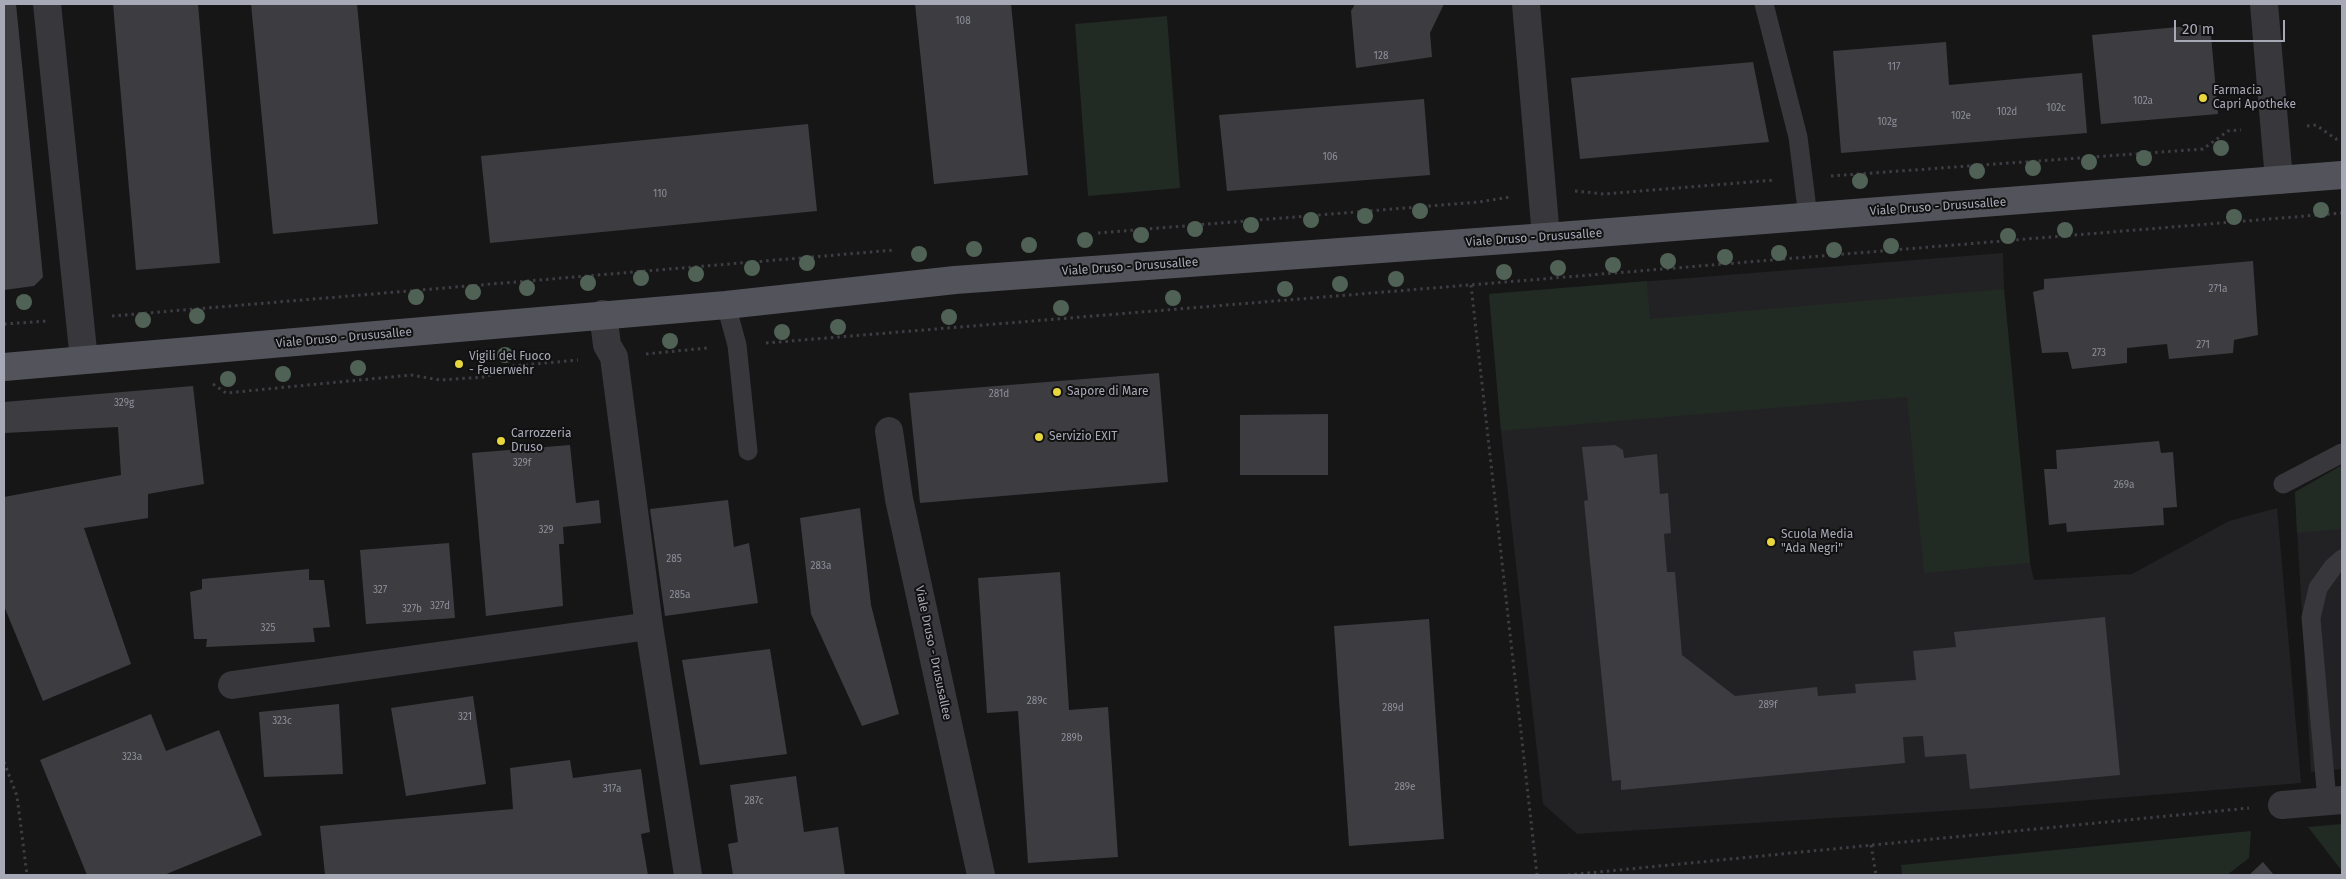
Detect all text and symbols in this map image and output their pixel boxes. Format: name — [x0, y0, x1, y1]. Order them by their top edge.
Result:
scale bar — [2176, 10, 2287, 42]
house number: 108 — [955, 15, 971, 27]
text: 20 m — [2182, 20, 2215, 38]
house number: 128 — [1374, 50, 1388, 62]
house number: 117 — [1888, 61, 1900, 73]
place label: Farmacia Capri Apotheke — [2213, 84, 2296, 112]
marker: Farmacia Capri Apotheke — [2197, 92, 2209, 104]
house number: 102a — [2133, 95, 2153, 107]
house number: 102c — [2046, 102, 2066, 114]
house number: 102d — [1997, 106, 2017, 118]
house number: 102e — [1951, 110, 1971, 122]
house number: 102g — [1877, 116, 1897, 128]
house number: 106 — [1322, 151, 1338, 163]
house number: 110 — [653, 188, 667, 200]
street label: Viale Druso - Drususallee — [1869, 195, 2007, 219]
street label: Viale Druso - Drususallee — [1465, 226, 1603, 250]
street label: Viale Druso - Drususallee — [1061, 255, 1199, 279]
house number: 271a — [2209, 283, 2227, 295]
street label: Viale Druso - Drususallee — [275, 325, 413, 351]
house number: 271 — [2196, 339, 2210, 351]
house number: 273 — [2092, 347, 2106, 359]
place label: Vigili del Fuoco - Feuerwehr — [469, 350, 551, 378]
marker: Vigili del Fuoco - Feuerwehr — [453, 358, 465, 370]
place label: Sapore di Mare — [1067, 385, 1149, 399]
marker: Sapore di Mare — [1051, 386, 1063, 398]
house number: 281d — [989, 388, 1009, 400]
house number: 329g — [114, 397, 134, 409]
place label: Carrozzeria Druso — [511, 427, 571, 455]
place label: Servizio EXIT — [1049, 430, 1117, 444]
marker: Servizio EXIT — [1033, 431, 1045, 443]
marker: Carrozzeria Druso — [495, 435, 507, 447]
house number: 329f — [513, 457, 531, 469]
house number: 269a — [2114, 479, 2134, 491]
house number: 329 — [539, 524, 553, 536]
place label: Scuola Media "Ada Negri" — [1781, 528, 1853, 556]
marker: Scuola Media "Ada Negri" — [1765, 536, 1777, 548]
house number: 285 — [666, 553, 682, 565]
house number: 283a — [811, 560, 831, 572]
house number: 327 — [373, 584, 387, 596]
street label: Viale Druso - Drususallee — [912, 585, 954, 721]
house number: 285a — [670, 589, 690, 601]
house number: 327d — [430, 600, 450, 612]
house number: 327b — [402, 603, 422, 615]
house number: 325 — [261, 622, 275, 634]
house number: 289c — [1027, 695, 1047, 707]
house number: 289f — [1759, 699, 1777, 711]
house number: 289d — [1382, 702, 1404, 714]
house number: 321 — [458, 711, 472, 723]
house number: 323c — [272, 715, 292, 727]
house number: 289b — [1061, 732, 1083, 744]
house number: 323a — [122, 751, 142, 763]
house number: 289e — [1395, 781, 1415, 793]
house number: 317a — [603, 783, 621, 795]
house number: 287c — [744, 795, 764, 807]

